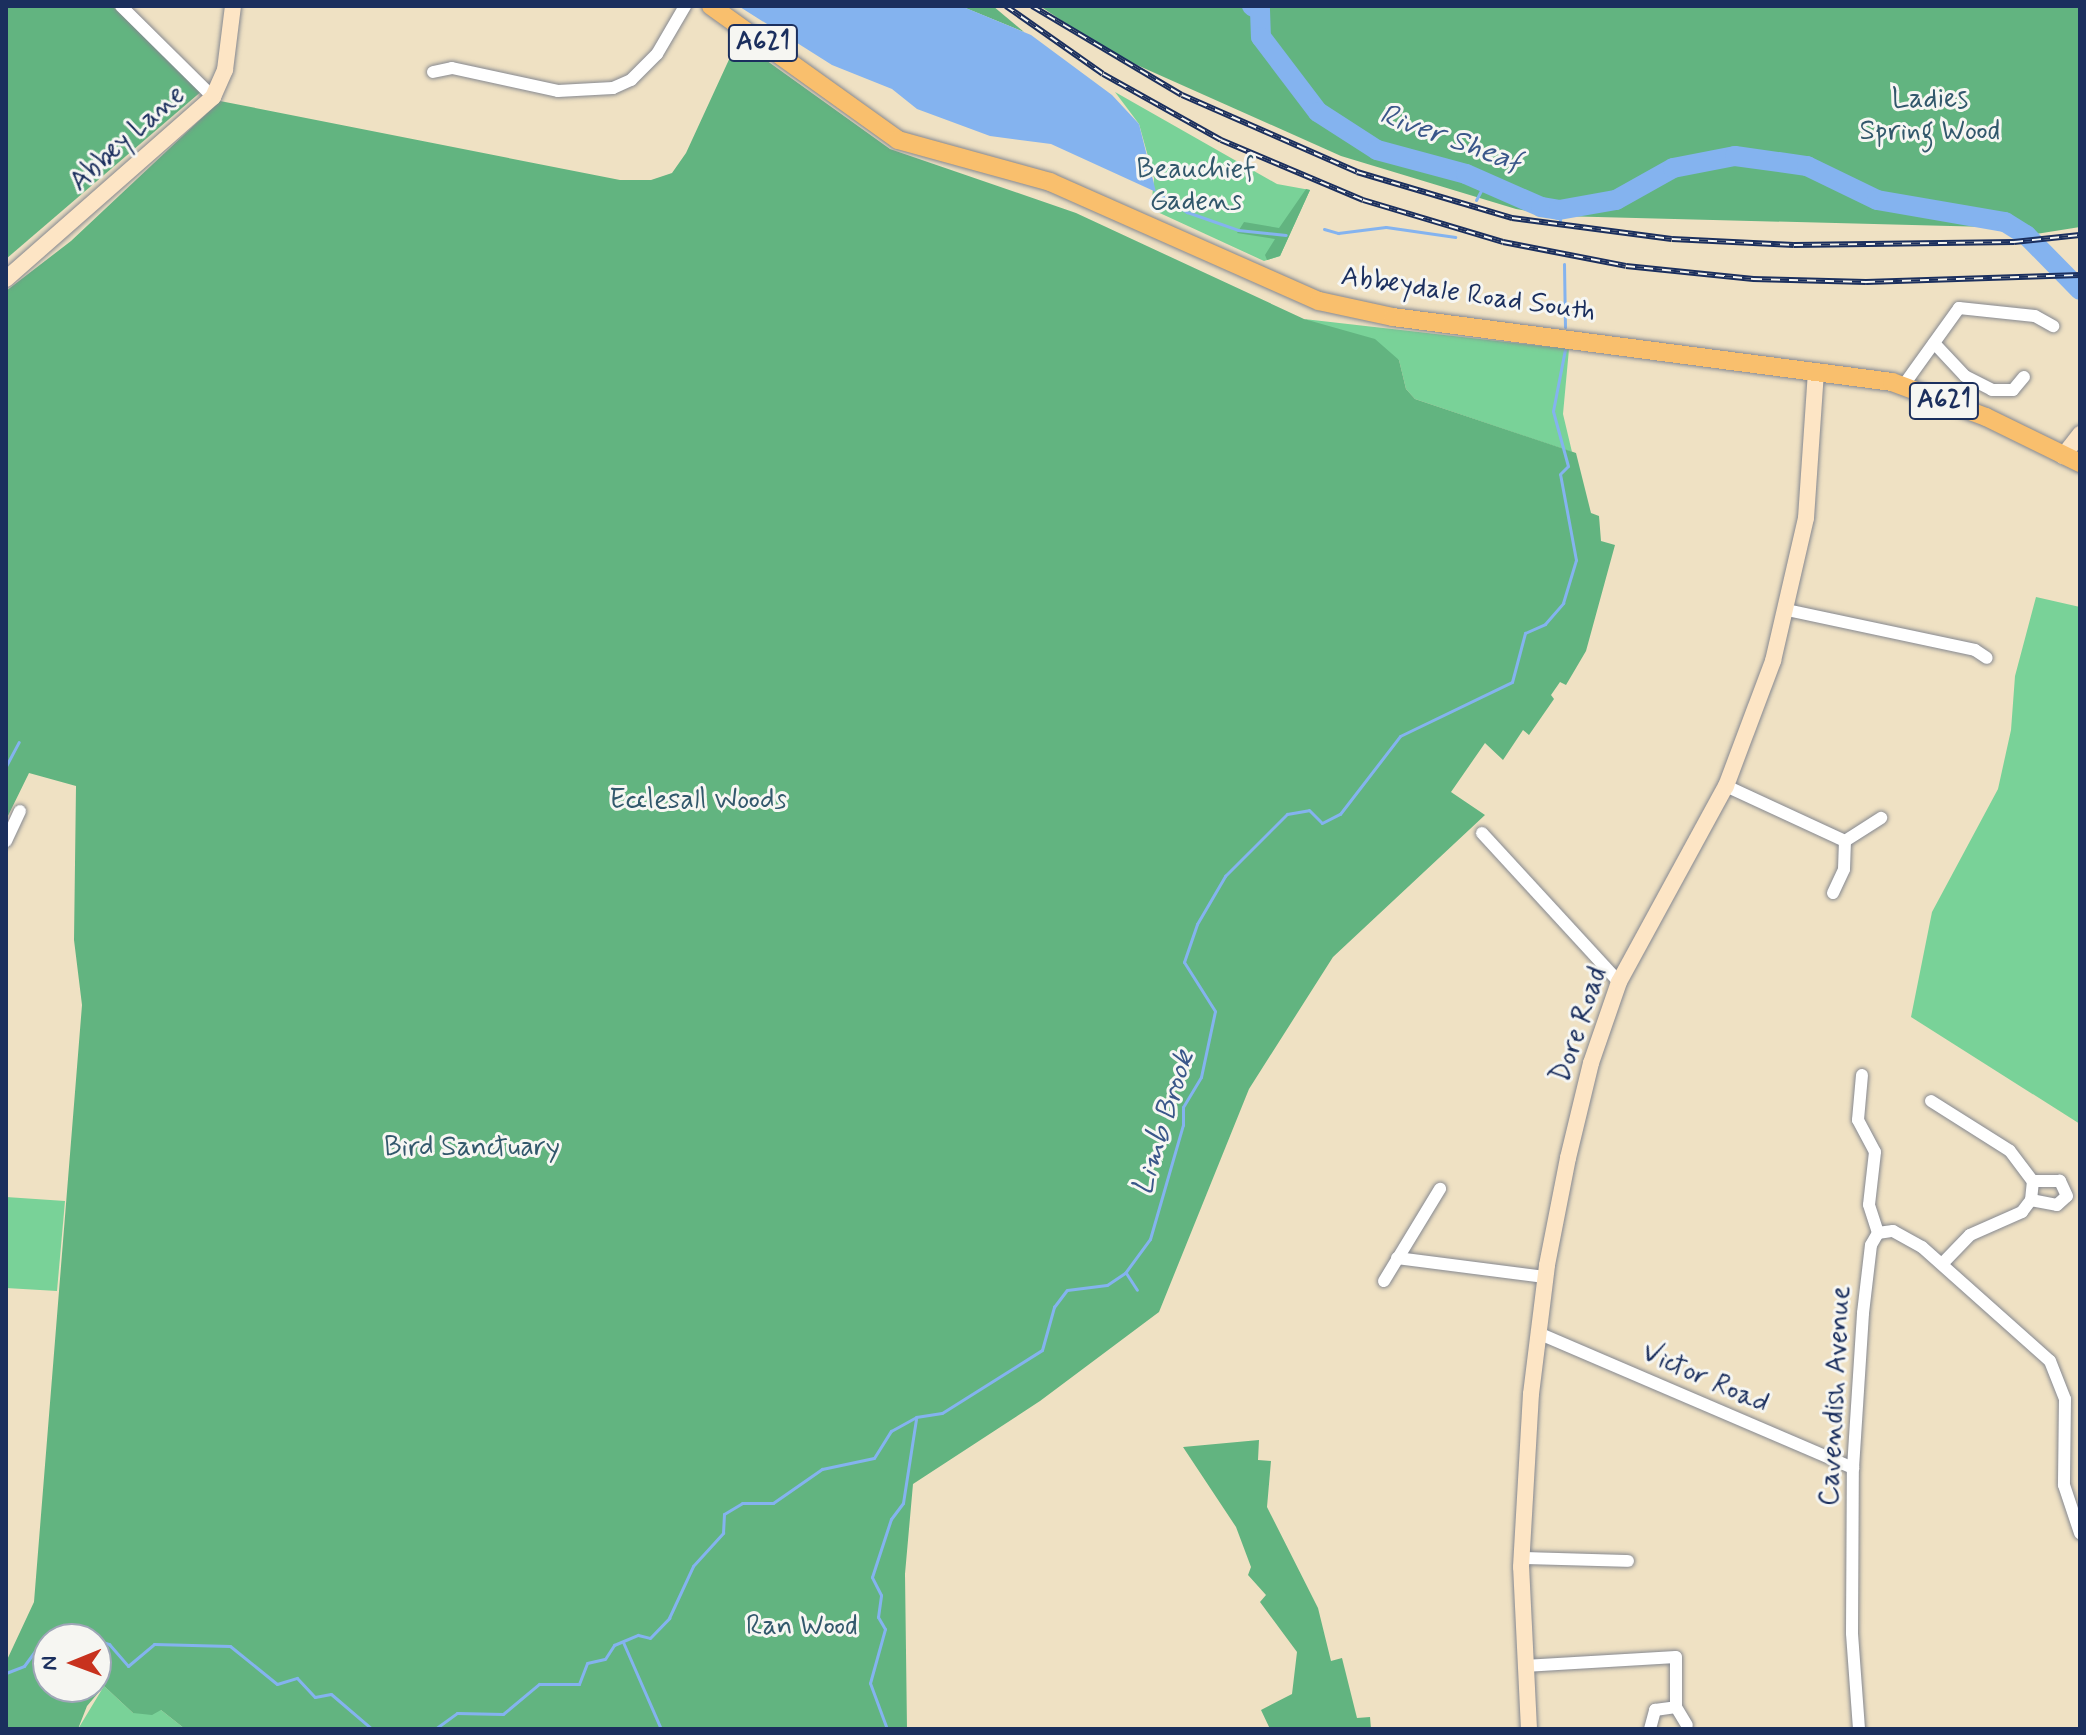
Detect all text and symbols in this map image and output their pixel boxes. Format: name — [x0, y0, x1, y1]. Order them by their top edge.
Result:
road number: A621 — [727, 21, 799, 65]
street label: Abbey Lane — [65, 80, 191, 198]
park label: Ladies Spring Wood — [1858, 83, 2002, 149]
water label: River Sheaf — [1374, 97, 1526, 181]
park label: Beauchief Gadens — [1136, 153, 1256, 219]
street label: Abbeydale Road South — [1341, 261, 1595, 329]
road number: A621 — [1908, 379, 1980, 423]
park label: Ecclesall Woods — [609, 784, 787, 818]
street label: Dore Road — [1545, 963, 1615, 1087]
water label: Limb Brook — [1125, 1046, 1203, 1200]
park label: Bird Sanctuary — [384, 1131, 560, 1165]
street label: Cavendish Avenue — [1813, 1285, 1859, 1507]
street label: Victor Road — [1638, 1337, 1772, 1421]
park label: Ran Wood — [744, 1610, 860, 1644]
north arrow — [32, 1623, 112, 1703]
text: N — [36, 1656, 64, 1671]

